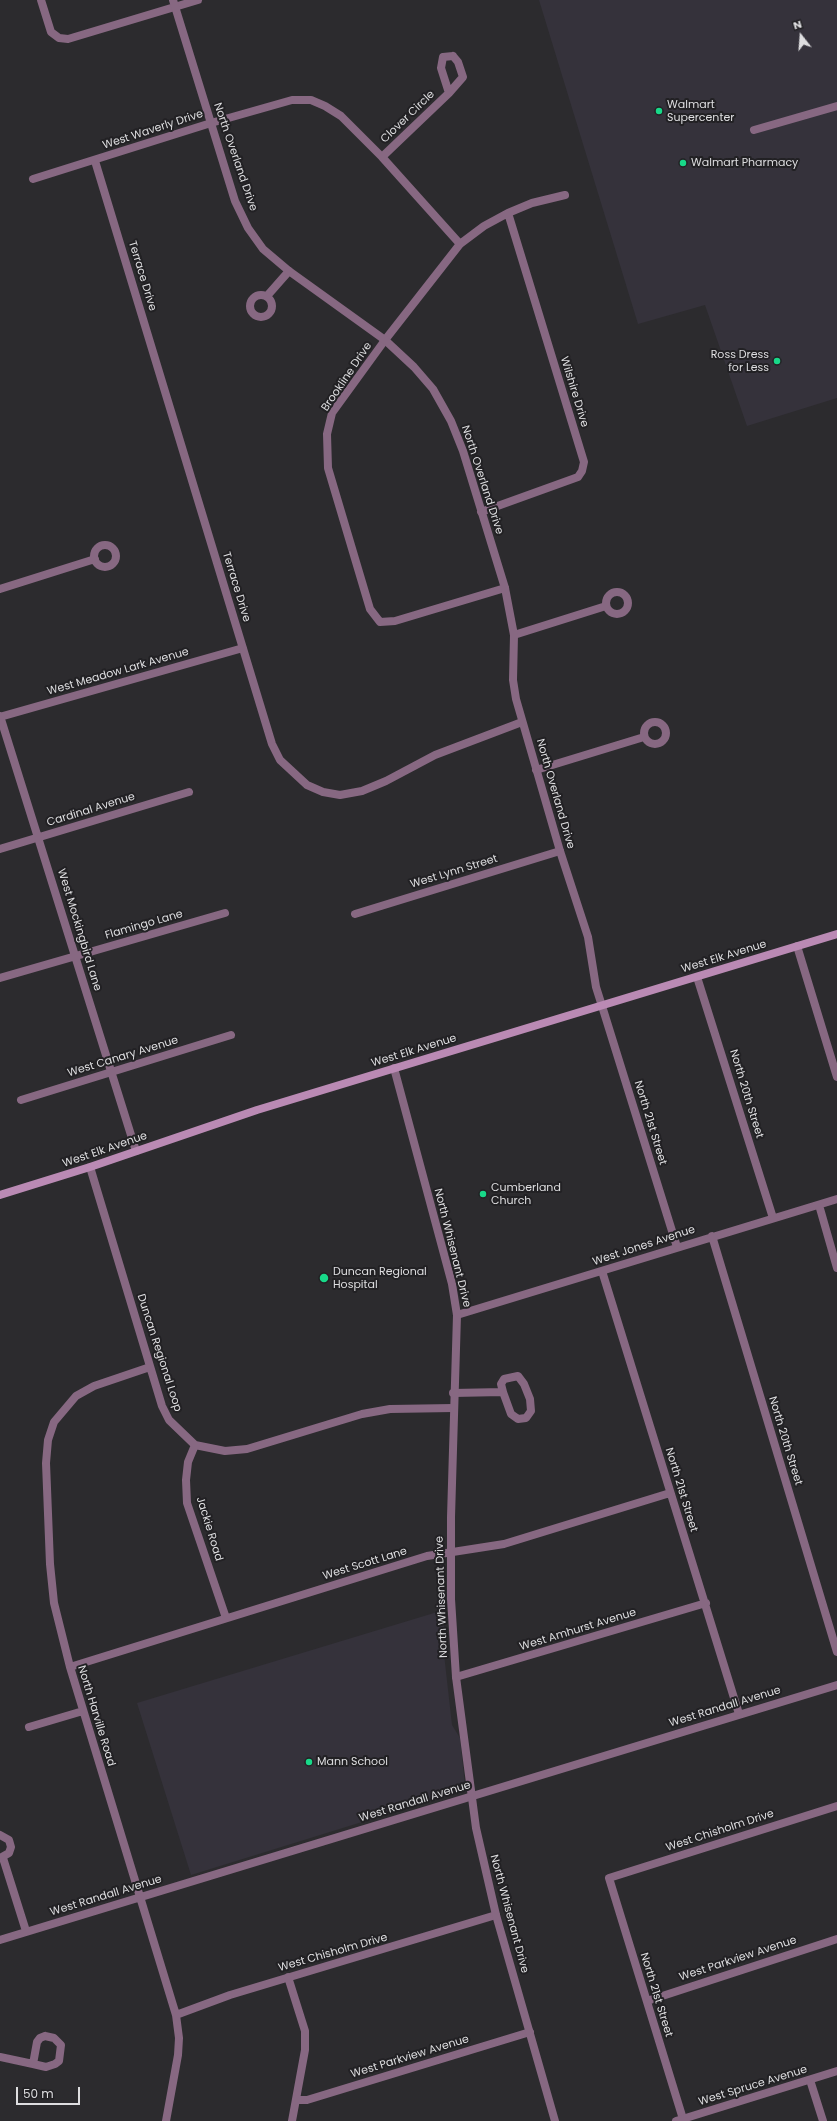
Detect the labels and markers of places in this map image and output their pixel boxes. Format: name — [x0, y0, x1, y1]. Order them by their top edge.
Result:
place label: Walmart Supercenter — [667, 98, 734, 124]
marker: Walmart Supercenter — [654, 106, 664, 116]
place label: Walmart Pharmacy — [691, 156, 798, 170]
marker: Walmart Pharmacy — [678, 158, 688, 168]
place label: Ross Dress for Less — [711, 348, 769, 374]
marker: Ross Dress for Less — [772, 356, 782, 366]
place label: Cumberland Church — [491, 1181, 561, 1207]
marker: Cumberland Church — [478, 1189, 488, 1199]
place label: Duncan Regional Hospital — [333, 1265, 427, 1291]
marker: Duncan Regional Hospital — [318, 1272, 330, 1284]
place label: Mann School — [317, 1755, 388, 1769]
marker: Mann School — [304, 1757, 314, 1767]

